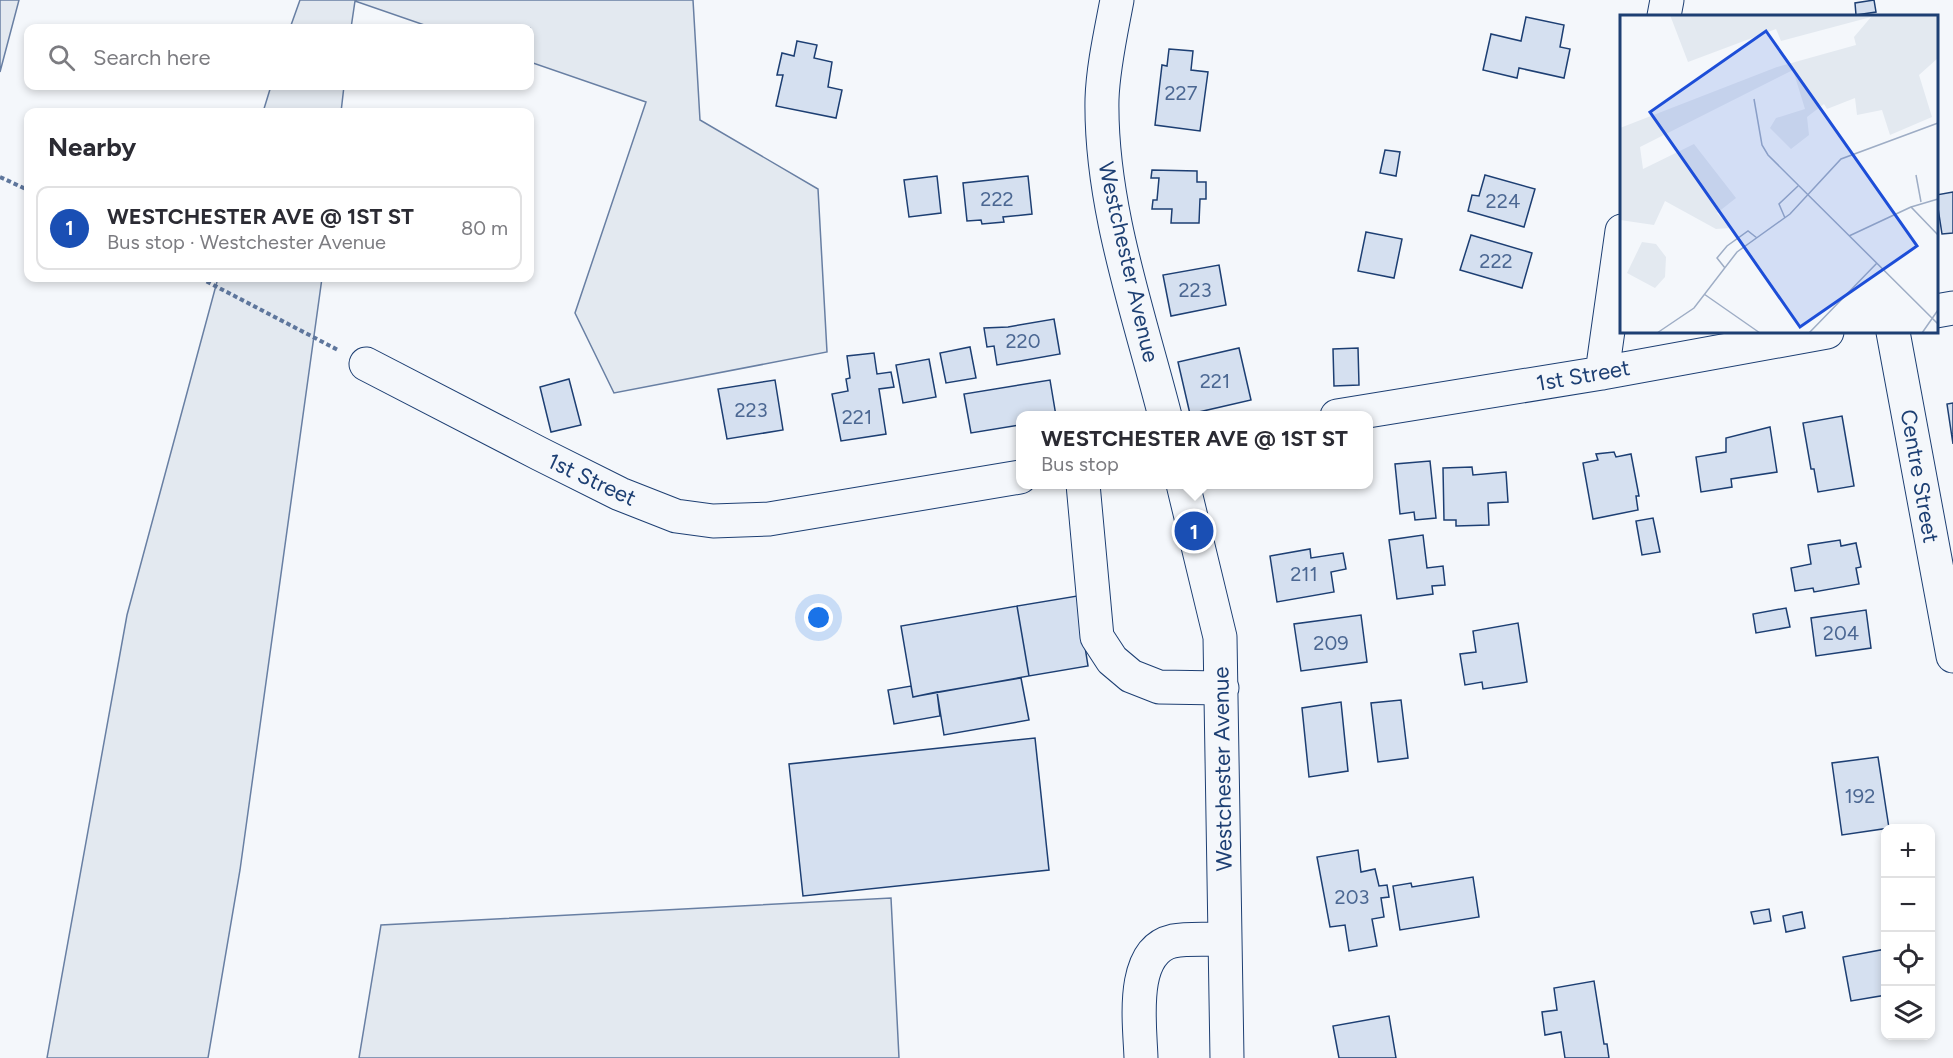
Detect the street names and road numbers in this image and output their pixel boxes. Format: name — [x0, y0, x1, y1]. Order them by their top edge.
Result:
street label: Westchester Avenue — [1092, 159, 1165, 365]
street label: 1st Street — [1534, 354, 1632, 397]
street label: Centre Street — [1894, 407, 1945, 545]
street label: 1st Street — [543, 447, 640, 512]
street label: Westchester Avenue — [1207, 666, 1238, 872]

